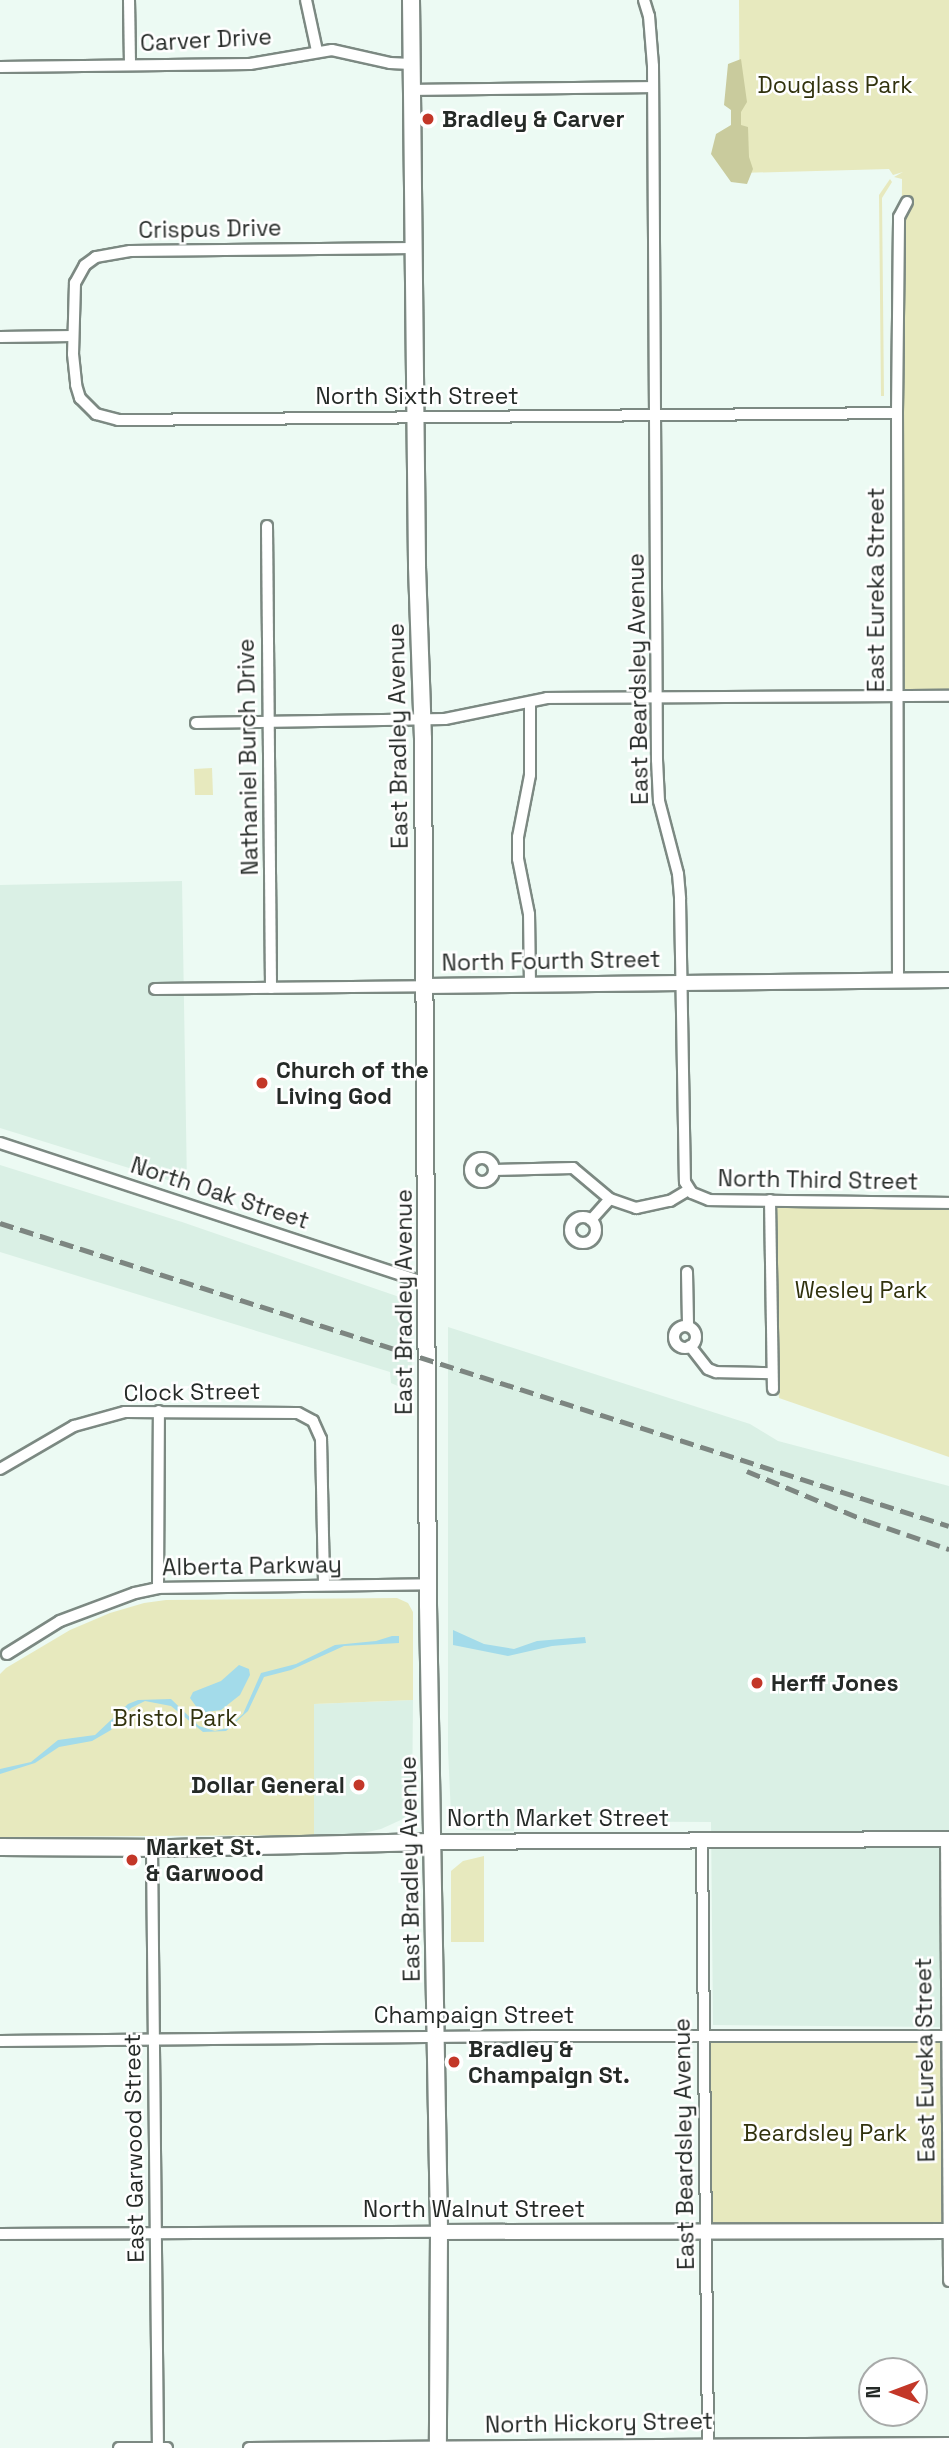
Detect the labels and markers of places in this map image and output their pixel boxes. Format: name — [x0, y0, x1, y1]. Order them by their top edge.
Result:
place label: Bradley & Carver — [442, 105, 625, 133]
marker: Bradley & Carver — [420, 111, 436, 127]
place label: Church of the Living God — [276, 1056, 429, 1110]
marker: Church of the Living God — [254, 1075, 270, 1091]
place label: Herff Jones — [771, 1669, 899, 1697]
marker: Herff Jones — [749, 1675, 765, 1691]
place label: Dollar General — [191, 1771, 345, 1799]
marker: Dollar General — [351, 1777, 367, 1793]
place label: Market St. & Garwood — [146, 1833, 264, 1887]
marker: Market St. & Garwood — [124, 1852, 140, 1868]
place label: Bradley & Champaign St. — [468, 2035, 630, 2089]
marker: Bradley & Champaign St. — [446, 2054, 462, 2070]

